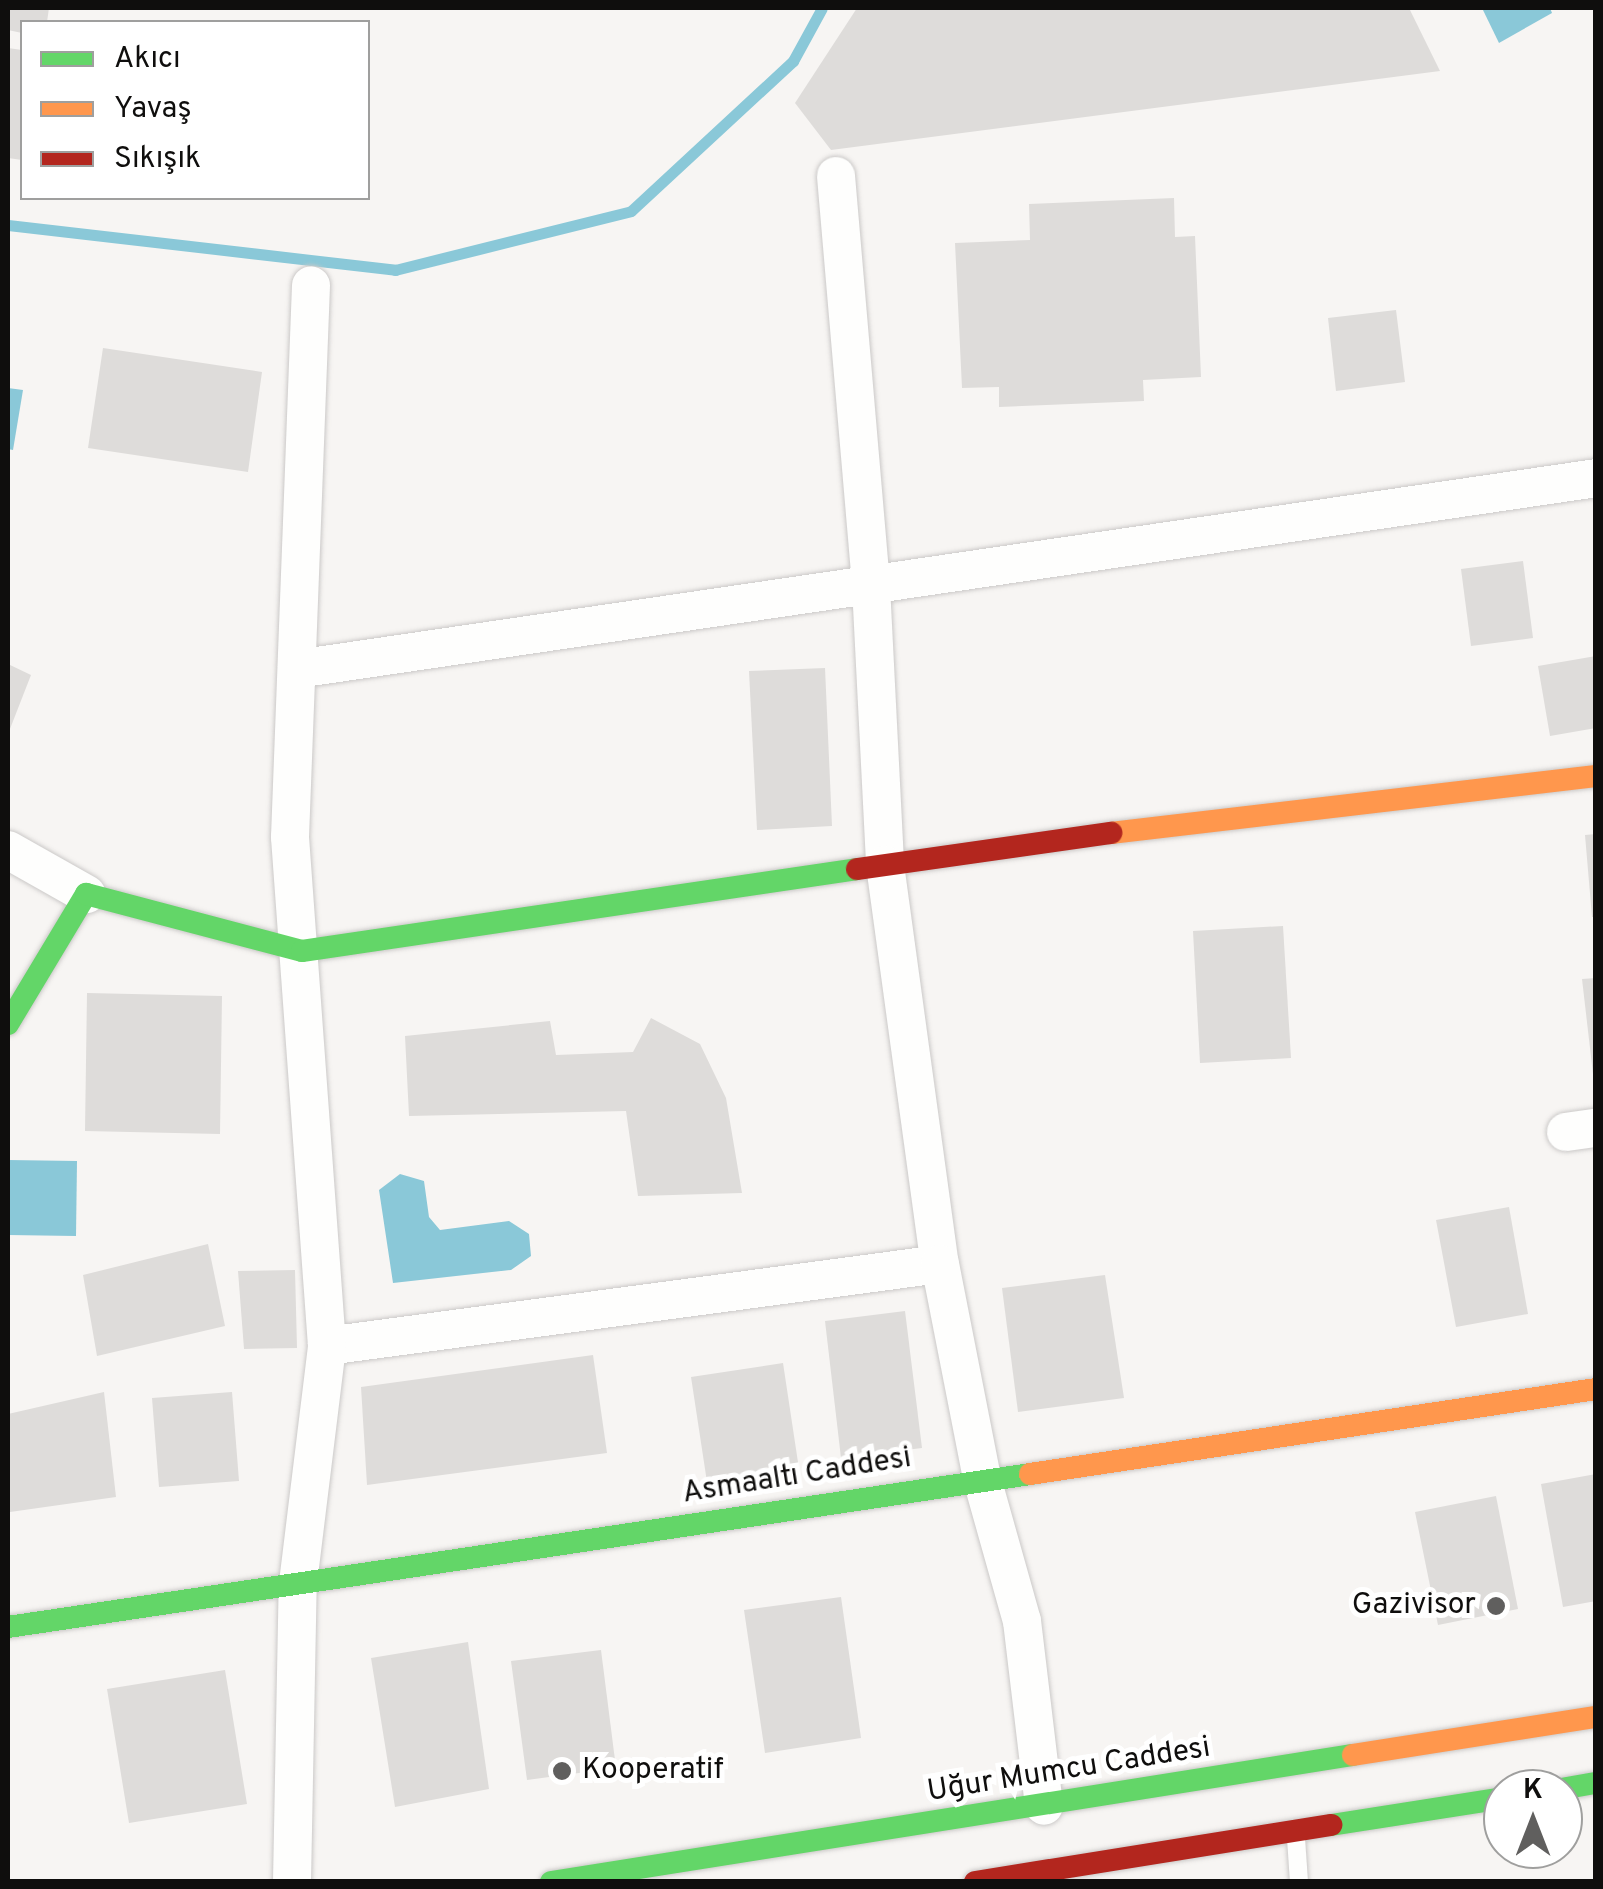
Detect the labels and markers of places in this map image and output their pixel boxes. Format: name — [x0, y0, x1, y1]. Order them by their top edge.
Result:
place label: Gazivisor — [1352, 1588, 1476, 1624]
marker: Gazivisor — [1485, 1595, 1507, 1617]
place label: Kooperatif — [582, 1753, 723, 1789]
marker: Kooperatif — [551, 1760, 573, 1782]

